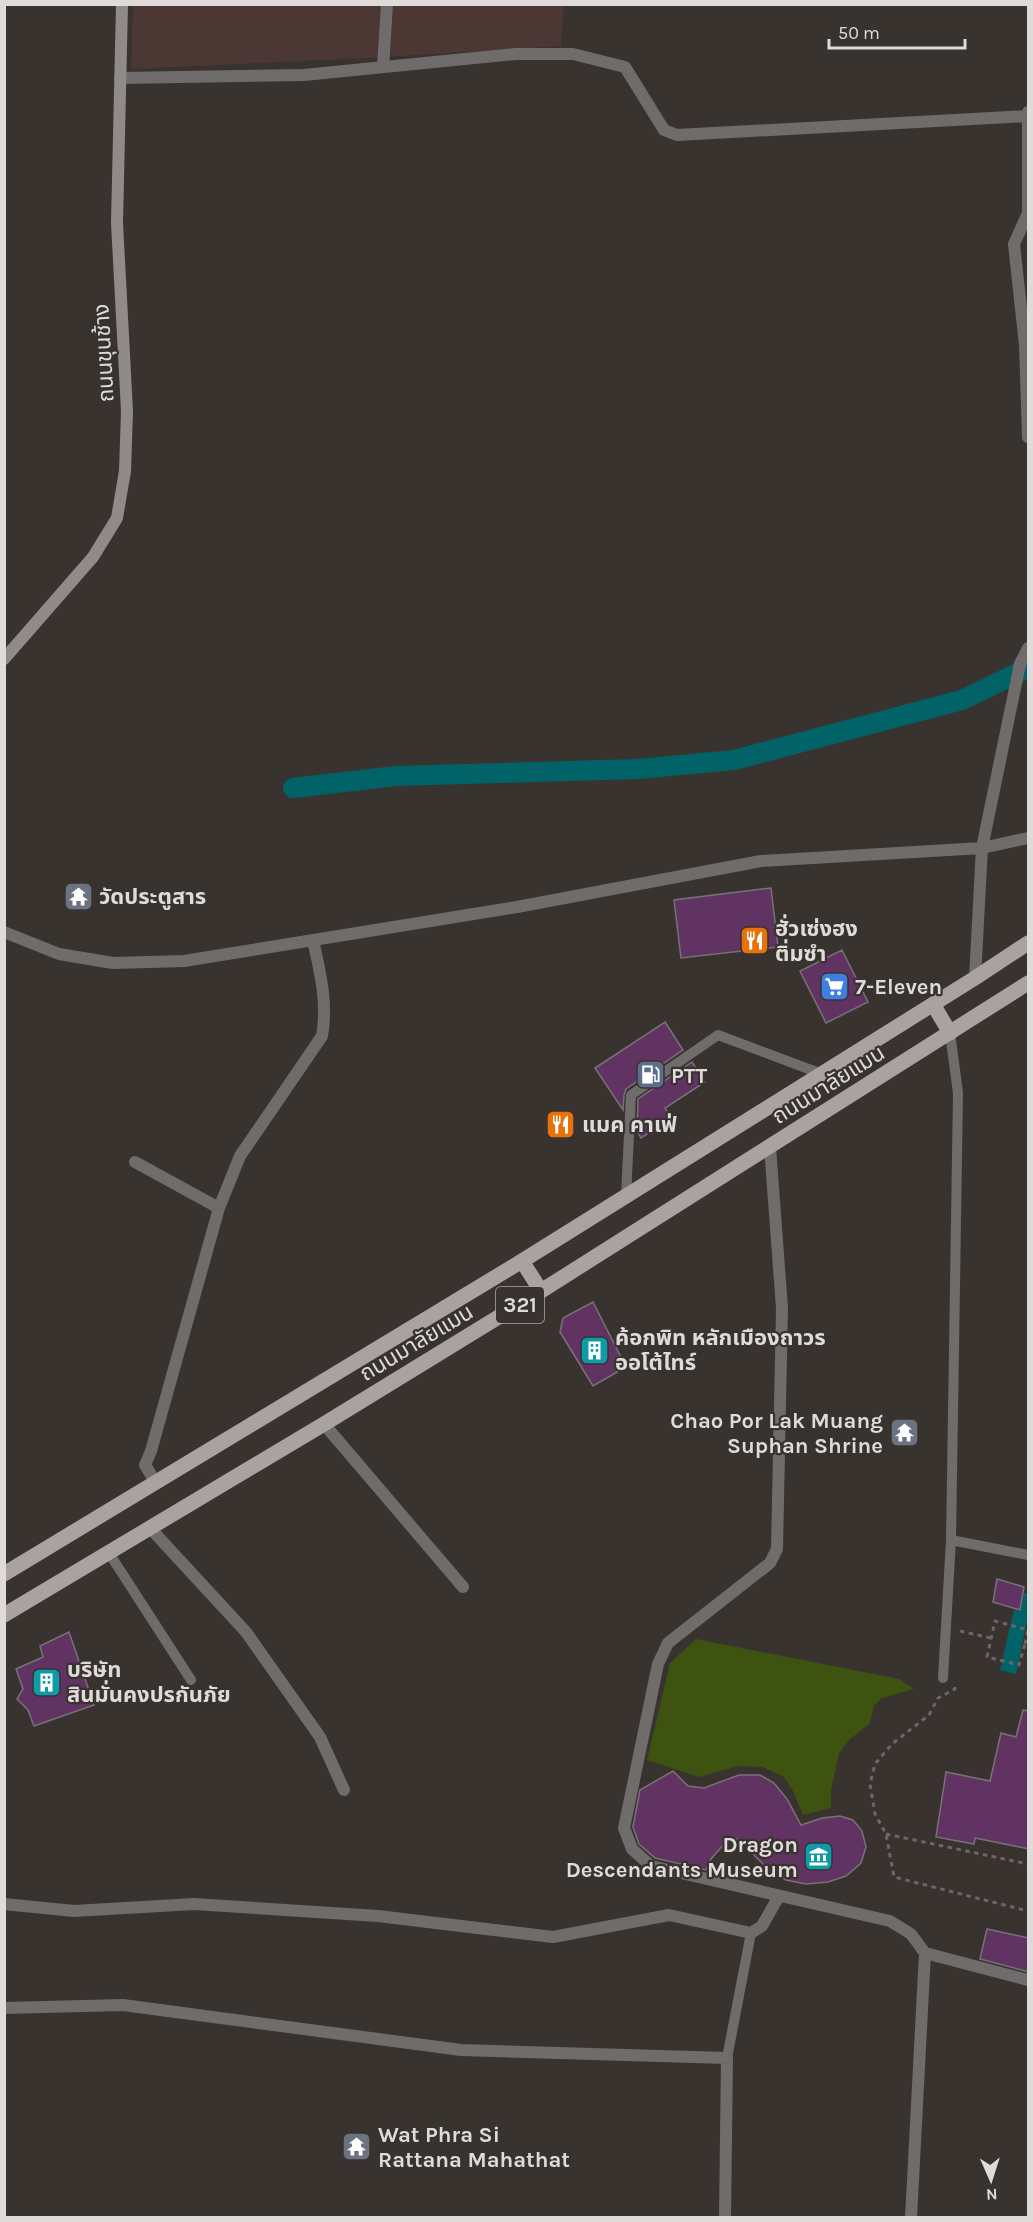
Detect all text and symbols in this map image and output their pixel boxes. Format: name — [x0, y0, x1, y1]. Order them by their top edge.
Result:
scale bar — [829, 12, 966, 50]
text: 50 m — [838, 22, 880, 44]
street label: ถนนขุนช้าง — [88, 303, 120, 403]
temple icon: วัดประตูสาร — [62, 880, 94, 912]
place label: วัดประตูสาร — [99, 884, 206, 910]
place label: ฮั่วเซ่งฮง ติ่มซำ — [775, 914, 858, 967]
restaurant icon: ฮั่วเซ่งฮง ติ่มซำ — [738, 925, 770, 957]
supermarket icon: 7-Eleven — [818, 970, 850, 1002]
place label: 7-Eleven — [855, 974, 942, 1000]
street label: ถนนมาลัยแมน — [767, 1040, 890, 1130]
fuel station icon: PTT — [634, 1059, 666, 1091]
place label: PTT — [671, 1063, 707, 1089]
restaurant icon: แมค คาเฟ่ — [545, 1108, 577, 1140]
place label: แมค คาเฟ่ — [582, 1112, 677, 1138]
road number: 321 — [496, 1287, 544, 1323]
street label: ถนนมาลัยแมน — [355, 1299, 478, 1387]
place label: ค้อกพิท หลักเมืองถาวร ออโต้ไทร์ — [615, 1325, 826, 1376]
building icon: ค้อกพิท หลักเมืองถาวร ออโต้ไทร์ — [578, 1334, 610, 1366]
place label: Chao Por Lak Muang Suphan Shrine — [670, 1408, 883, 1459]
temple icon: Chao Por Lak Muang Suphan Shrine — [888, 1417, 920, 1449]
place label: บริษัท สินมั่นคงปรกันภัย — [67, 1657, 231, 1708]
building icon: บริษัท สินมั่นคงปรกันภัย — [30, 1666, 62, 1698]
place label: Dragon Descendants Museum — [566, 1832, 798, 1883]
museum icon: Dragon Descendants Museum — [803, 1841, 835, 1873]
place label: Wat Phra Si Rattana Mahathat — [378, 2122, 570, 2173]
temple icon: Wat Phra Si Rattana Mahathat — [341, 2131, 373, 2163]
north arrow — [961, 2150, 1021, 2210]
text: N — [986, 2185, 998, 2204]

